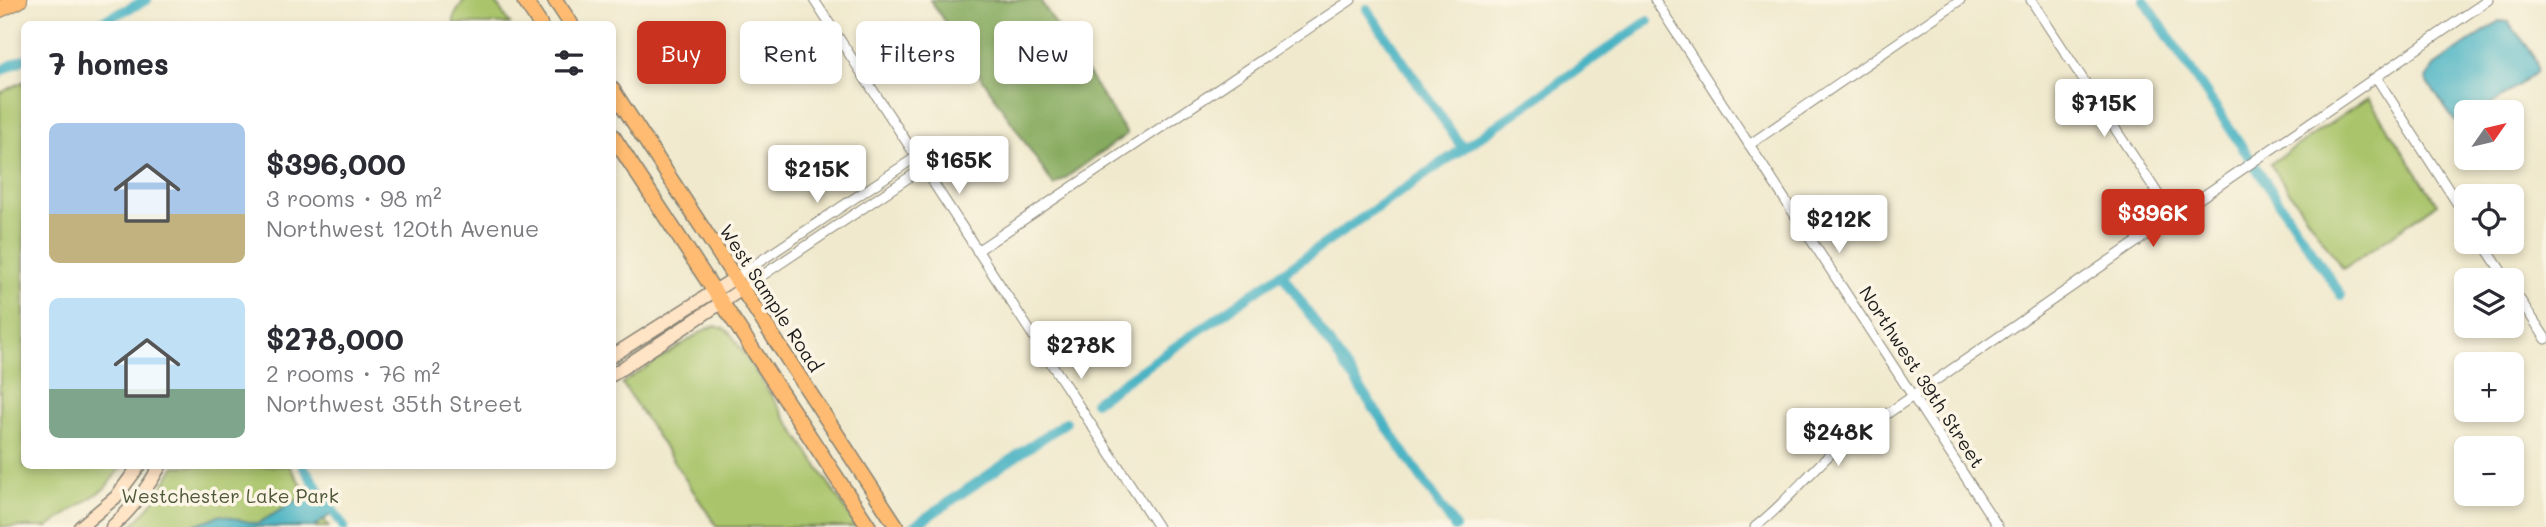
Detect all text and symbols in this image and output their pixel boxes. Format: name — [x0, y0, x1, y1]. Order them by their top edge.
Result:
chip: Buy — [637, 21, 726, 84]
chip: Rent — [740, 21, 842, 84]
chip: Filters — [856, 21, 980, 84]
chip: New — [994, 21, 1093, 84]
text: 7 homes — [49, 43, 169, 83]
icon: filters — [550, 44, 588, 82]
pin: $715K — [2055, 80, 2153, 139]
text: $715K — [2071, 87, 2137, 117]
north arrow — [2454, 100, 2524, 170]
map controls — [2454, 100, 2524, 506]
pin: $165K — [910, 136, 1008, 196]
text: $396,000 — [266, 143, 406, 183]
text: $165K — [926, 144, 992, 174]
pin: $215K — [768, 146, 866, 205]
icon: home — [105, 151, 189, 235]
text: $215K — [784, 153, 850, 183]
text: 3 rooms · 98 m² — [266, 183, 442, 213]
button: locate — [2454, 184, 2524, 254]
pin: $396K — [2104, 190, 2202, 249]
pin: $212K — [1790, 196, 1888, 255]
text: $396K — [2118, 197, 2188, 227]
text: $212K — [1806, 203, 1872, 233]
text: Northwest 120th Avenue — [266, 213, 539, 243]
street label: West Sample Road — [714, 219, 829, 376]
button: layers — [2454, 268, 2524, 338]
street label: Northwest 39th Street — [1854, 281, 1991, 472]
text: $278,000 — [266, 318, 404, 358]
pin: $278K — [1032, 322, 1130, 381]
icon: home — [105, 326, 189, 410]
text: $278K — [1046, 329, 1116, 359]
button: + — [2454, 352, 2524, 422]
text: 2 rooms · 76 m² — [266, 358, 440, 388]
text: Northwest 35th Street — [266, 388, 523, 418]
pin: $248K — [1789, 408, 1887, 468]
text: $248K — [1802, 416, 1874, 446]
button: − — [2454, 436, 2524, 506]
park label: Westchester Lake Park — [121, 483, 339, 508]

